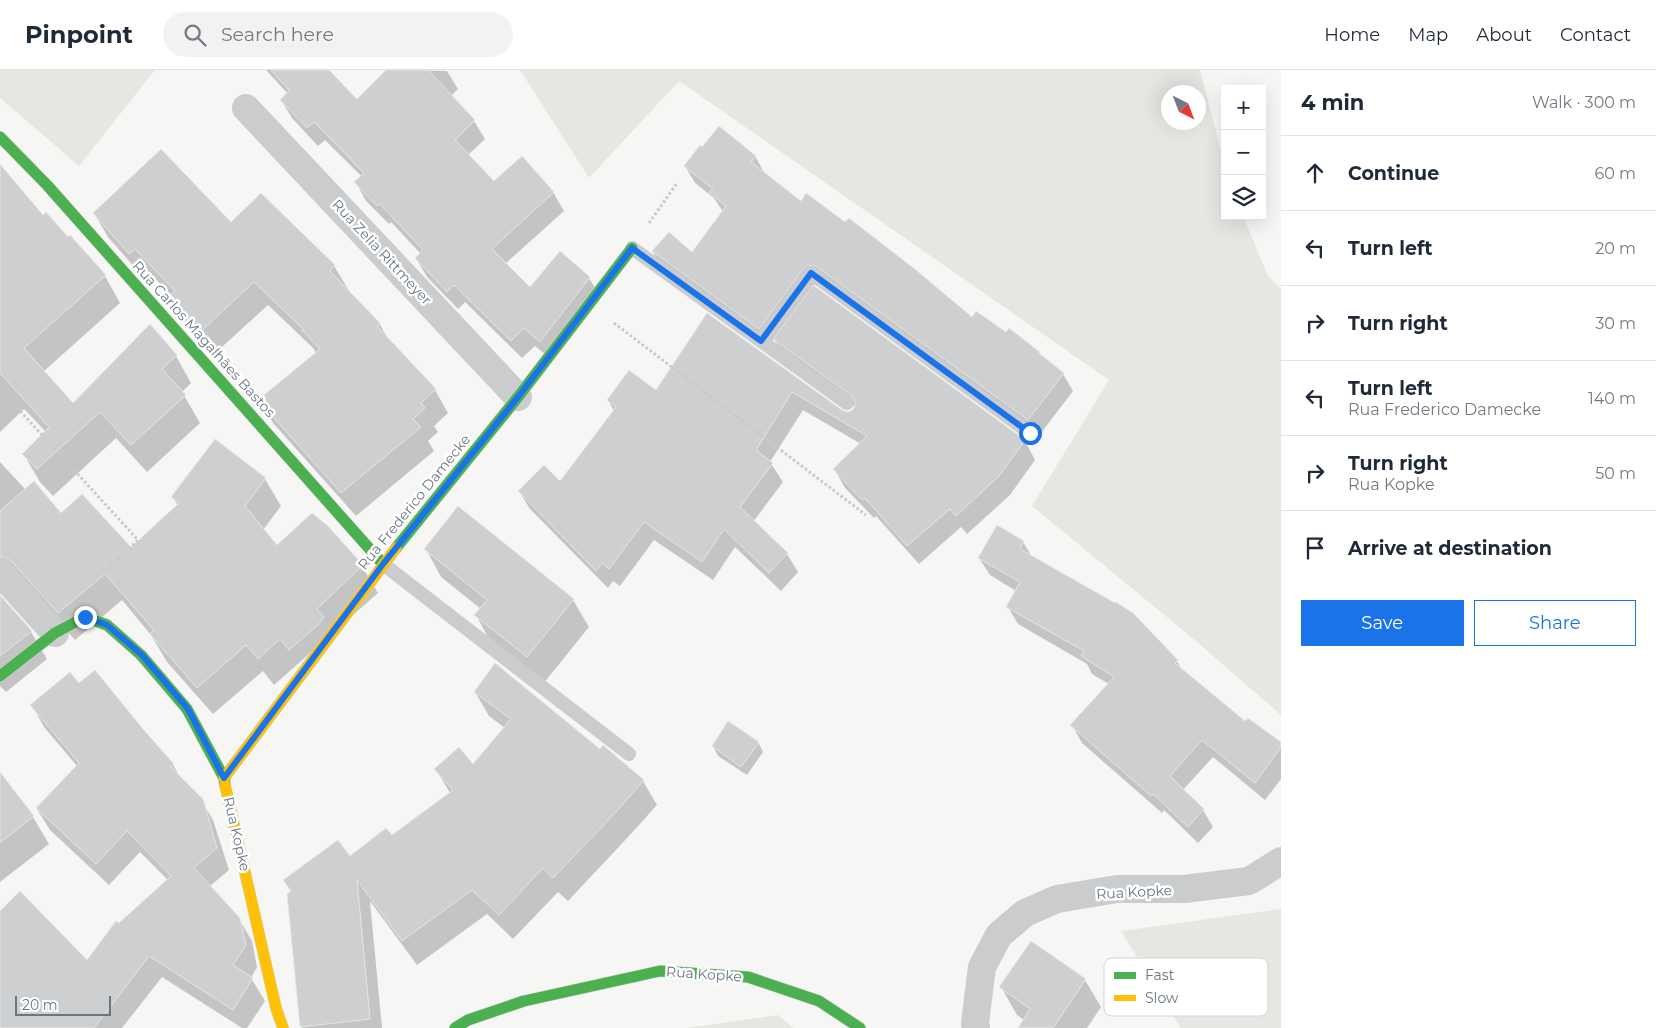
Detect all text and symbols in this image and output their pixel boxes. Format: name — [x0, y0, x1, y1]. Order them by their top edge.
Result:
search box — [163, 12, 513, 57]
text: Pinpoint — [25, 20, 133, 49]
icon: search — [181, 21, 209, 49]
text: Search here — [221, 23, 334, 46]
text: Home — [1324, 24, 1380, 46]
text: Map — [1408, 24, 1448, 46]
text: About — [1476, 24, 1532, 46]
text: Contact — [1560, 24, 1631, 46]
north arrow — [1161, 85, 1206, 130]
map controls — [1221, 85, 1266, 220]
button: + — [1221, 85, 1266, 130]
text: 4 min — [1301, 90, 1364, 115]
text: Walk · 300 m — [1532, 93, 1636, 112]
button: − — [1221, 130, 1266, 175]
icon: ahead — [1301, 159, 1329, 187]
text: Continue — [1348, 162, 1439, 185]
text: 60 m — [1594, 164, 1636, 183]
button: layers — [1221, 175, 1266, 220]
street label: Rua Zelia Rittmeyer — [328, 195, 436, 309]
icon: left — [1301, 234, 1329, 262]
text: Turn left — [1348, 237, 1433, 260]
text: 20 m — [1595, 239, 1636, 258]
street label: Rua Carlos Magalhães Bastos — [129, 257, 279, 421]
icon: right — [1301, 309, 1329, 337]
text: Turn right — [1348, 312, 1448, 335]
text: 30 m — [1595, 314, 1636, 333]
text: Turn left — [1348, 377, 1433, 400]
icon: left — [1301, 384, 1329, 412]
text: 140 m — [1588, 389, 1636, 408]
text: Rua Frederico Damecke — [1348, 400, 1541, 419]
route start — [1019, 422, 1042, 445]
street label: Rua Frederico Damecke — [354, 431, 474, 573]
text: Turn right — [1348, 452, 1448, 475]
icon: right — [1301, 459, 1329, 487]
text: 50 m — [1595, 464, 1636, 483]
text: Rua Kopke — [1348, 475, 1435, 494]
icon: arrive — [1301, 534, 1329, 562]
text: Arrive at destination — [1348, 537, 1552, 560]
button: Save — [1301, 600, 1464, 646]
button: Share — [1474, 600, 1636, 646]
route end — [74, 606, 97, 629]
street label: Rua Kopke — [220, 795, 254, 873]
street label: Rua Kopke — [1096, 881, 1172, 903]
legend — [1104, 958, 1268, 1016]
street label: Rua Kopke — [666, 962, 742, 986]
text: Fast — [1145, 966, 1175, 984]
text: Slow — [1145, 989, 1179, 1007]
scale bar — [15, 993, 111, 1016]
text: 20 m — [22, 996, 58, 1014]

